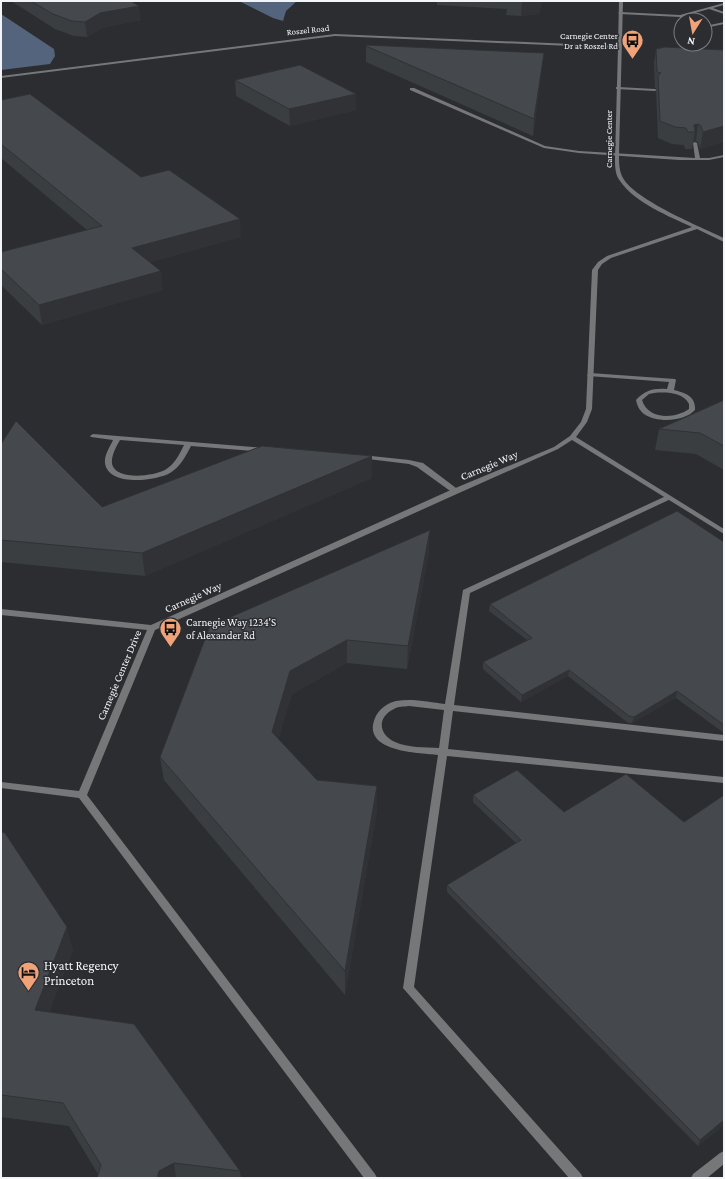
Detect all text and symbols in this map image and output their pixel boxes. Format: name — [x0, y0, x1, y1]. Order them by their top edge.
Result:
north arrow — [673, 12, 713, 52]
street label: Roszel Road — [286, 23, 330, 37]
bus stop icon: Carnegie Center Dr at Roszel Rd — [620, 28, 646, 61]
place label: Carnegie Center Dr at Roszel Rd — [560, 31, 619, 51]
text: N — [686, 35, 696, 48]
street label: Carnegie Center — [604, 109, 614, 168]
street label: Carnegie Way — [459, 447, 521, 483]
street label: Carnegie Way — [163, 579, 225, 616]
bus stop icon: Carnegie Way 1234'S of Alexander Rd — [157, 615, 183, 648]
place label: Carnegie Way 1234'S of Alexander Rd — [186, 616, 276, 641]
street label: Carnegie Center Drive — [95, 628, 144, 722]
place label: Hyatt Regency Princeton — [44, 958, 120, 988]
hotel icon: Hyatt Regency Princeton — [16, 959, 42, 992]

